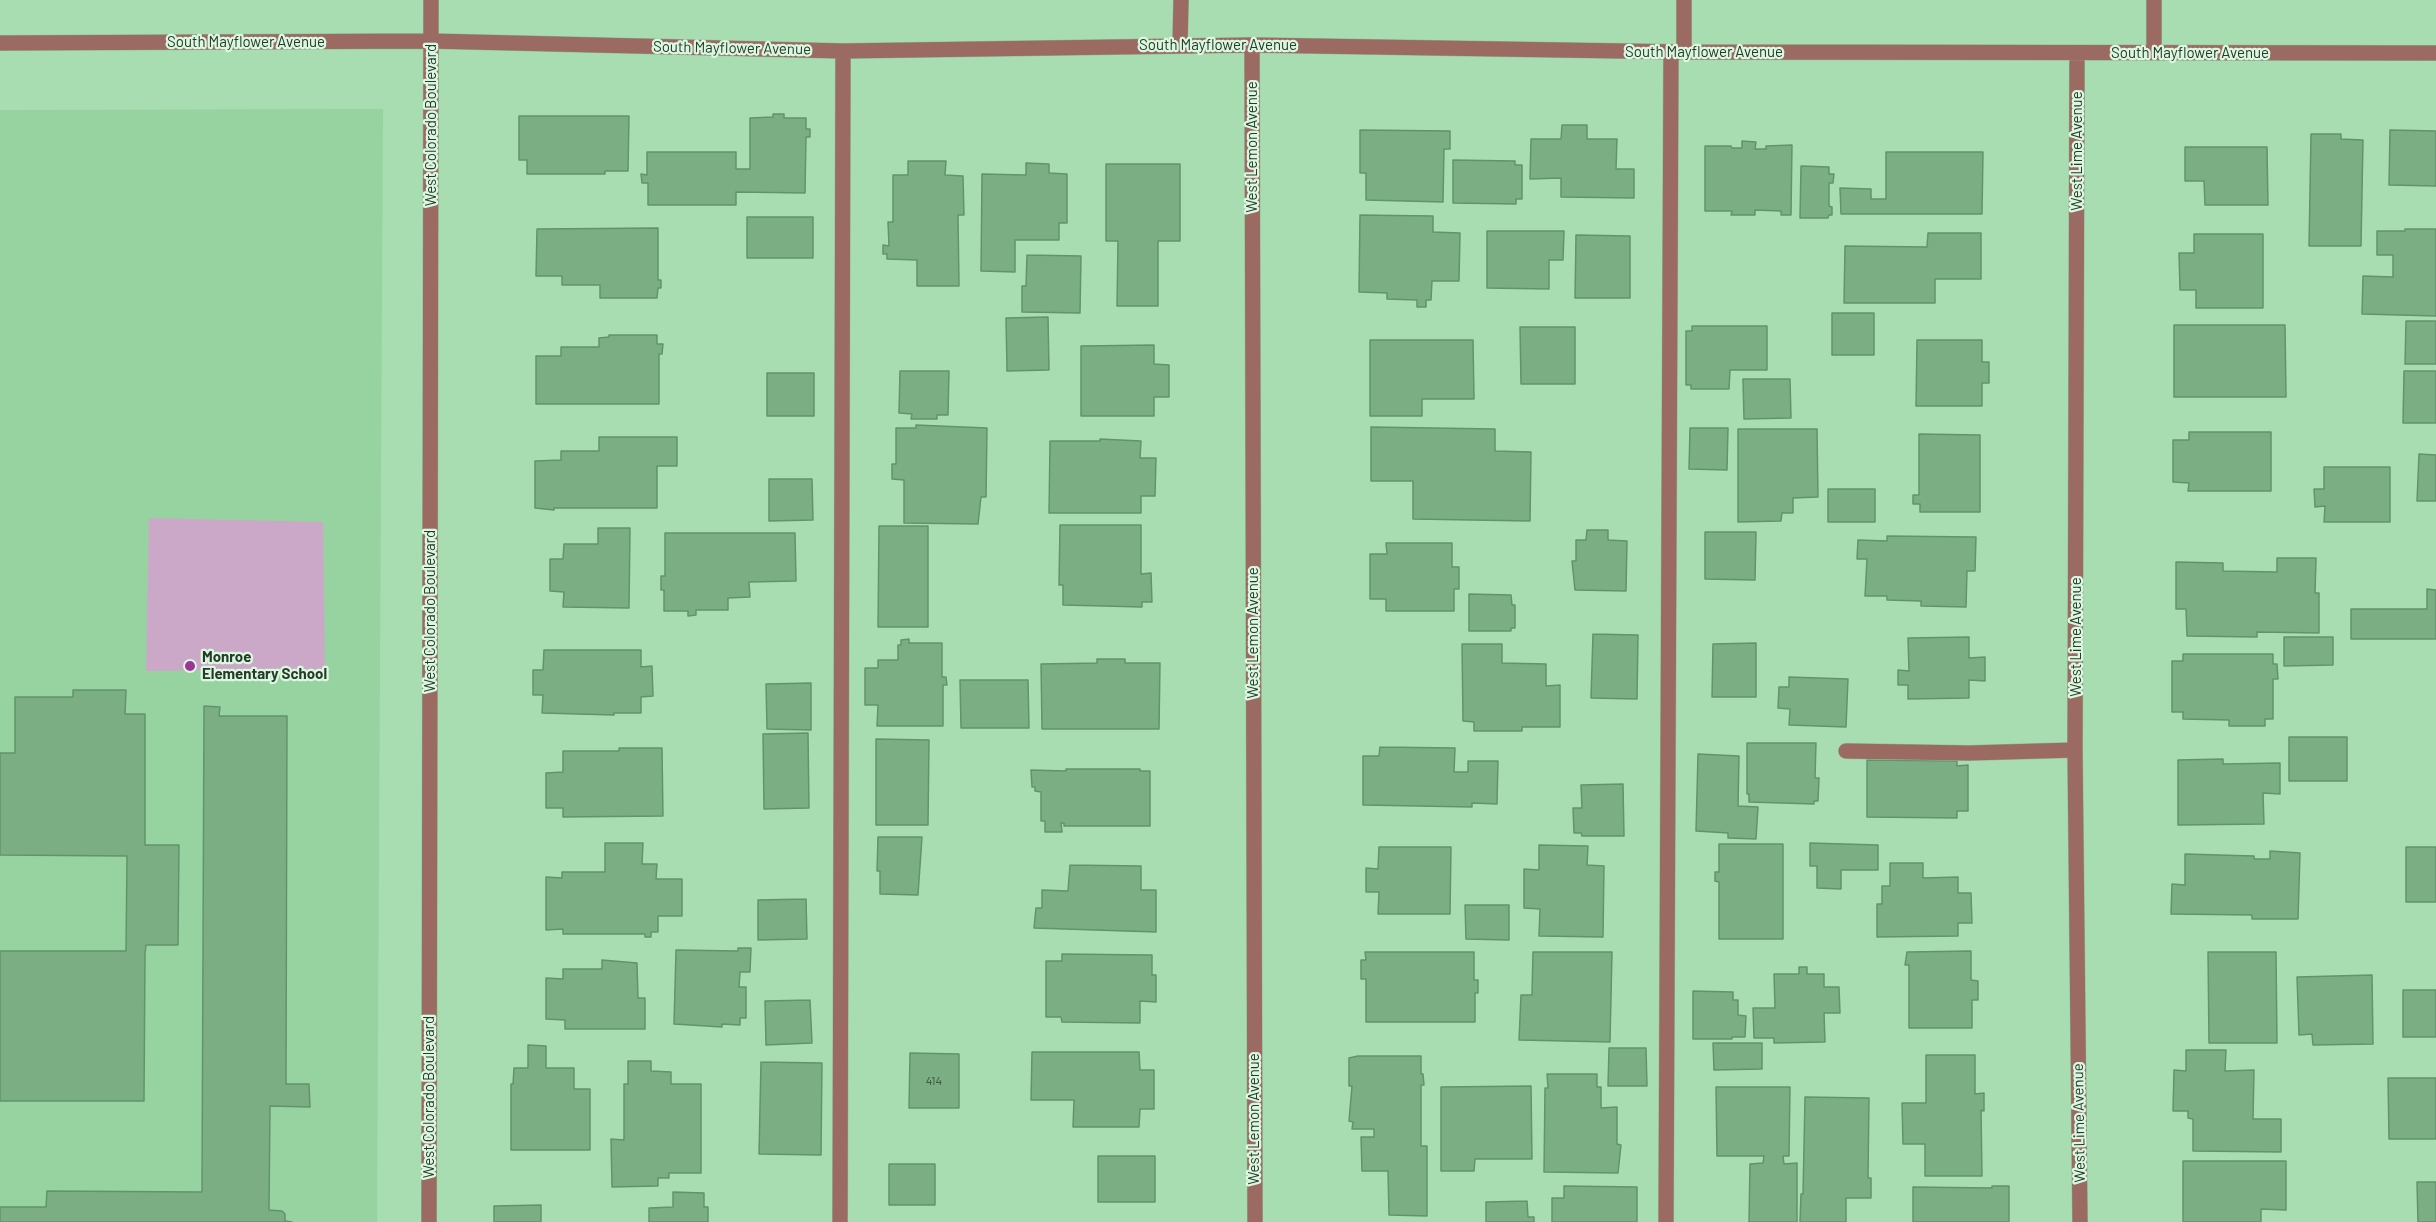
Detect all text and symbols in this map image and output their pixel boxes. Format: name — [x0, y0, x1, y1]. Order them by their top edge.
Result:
street label: South Mayflower Avenue — [167, 33, 325, 51]
street label: South Mayflower Avenue — [1139, 36, 1297, 54]
street label: South Mayflower Avenue — [653, 38, 811, 58]
street label: South Mayflower Avenue — [1625, 43, 1783, 61]
street label: West Colorado Boulevard — [422, 44, 440, 206]
street label: South Mayflower Avenue — [2111, 44, 2269, 62]
street label: West Lemon Avenue — [1243, 81, 1261, 213]
street label: West Lime Avenue — [2068, 91, 2086, 211]
street label: West Colorado Boulevard — [421, 530, 439, 692]
street label: West Lemon Avenue — [1244, 567, 1262, 699]
street label: West Lime Avenue — [2067, 577, 2085, 697]
place label: Monroe Elementary School — [202, 648, 327, 683]
marker: Monroe Elementary School — [183, 659, 197, 673]
street label: West Colorado Boulevard — [420, 1016, 438, 1178]
street label: West Lemon Avenue — [1245, 1053, 1263, 1185]
street label: West Lime Avenue — [2069, 1063, 2089, 1183]
house number: 414 — [926, 1074, 942, 1088]

